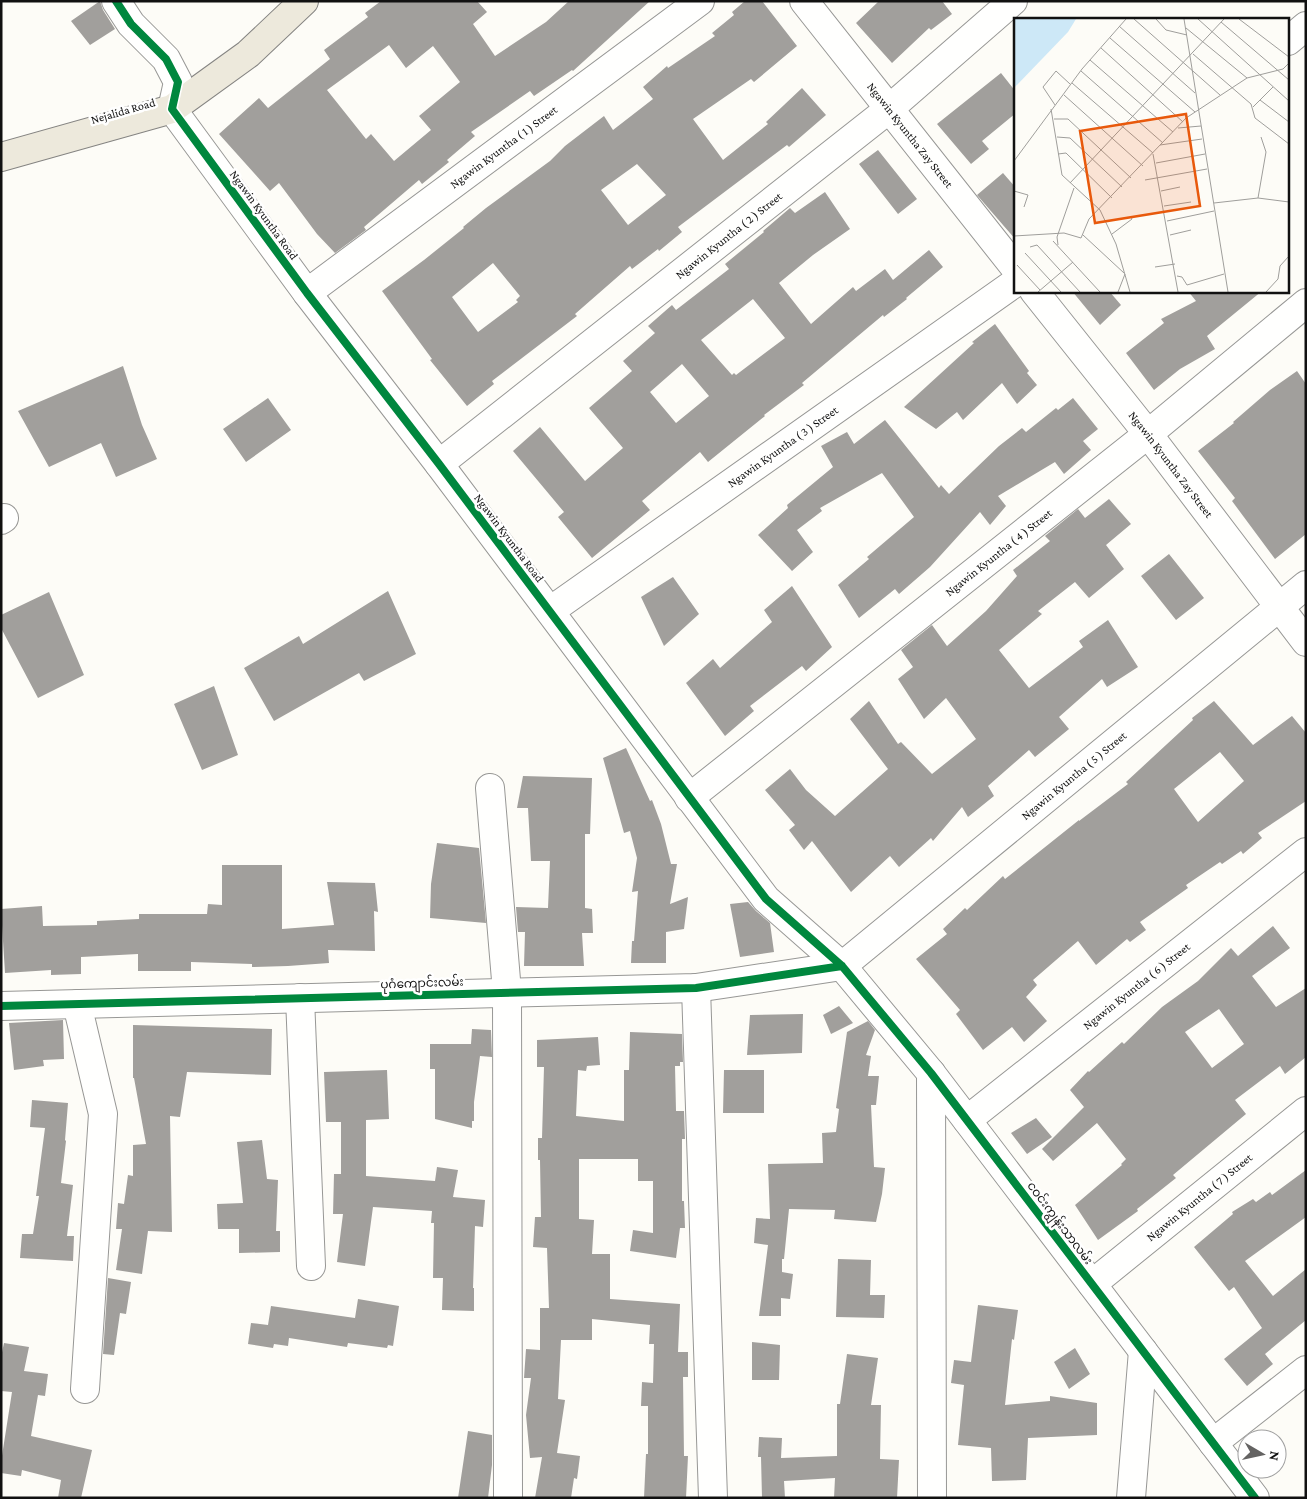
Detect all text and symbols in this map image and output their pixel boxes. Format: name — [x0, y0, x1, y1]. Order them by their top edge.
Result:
inset map — [1014, 18, 1290, 292]
street label: Ngawin Kyuntha Zay Street — [864, 80, 957, 191]
street label: Nejalida Road — [89, 95, 157, 127]
street label: Ngawin Kyuntha ( 1 ) Street — [447, 102, 561, 191]
street label: Ngawin Kyuntha Road — [227, 168, 302, 263]
street label: Ngawin Kyuntha ( 2 ) Street — [673, 188, 786, 282]
street label: Ngawin Kyuntha ( 3 ) Street — [725, 402, 842, 490]
street label: Ngawin Kyuntha Zay Street — [1126, 408, 1217, 521]
street label: Ngawin Kyuntha Road — [471, 491, 547, 585]
street label: Ngawin Kyuntha ( 4 ) Street — [942, 505, 1055, 599]
street label: Ngawin Kyuntha ( 5 ) Street — [1018, 728, 1130, 823]
street label: Ngawin Kyuntha ( 6 ) Street — [1080, 939, 1193, 1033]
street label: ပုဂံကျောင်းလမ်း — [380, 973, 464, 994]
street label: Ngawin Kyuntha ( 7 ) Street — [1144, 1150, 1256, 1244]
street label: ငဝင်းကျွန်းသာလမ်း — [1021, 1178, 1097, 1270]
north arrow — [1237, 1429, 1287, 1479]
text: N — [1266, 1450, 1283, 1462]

